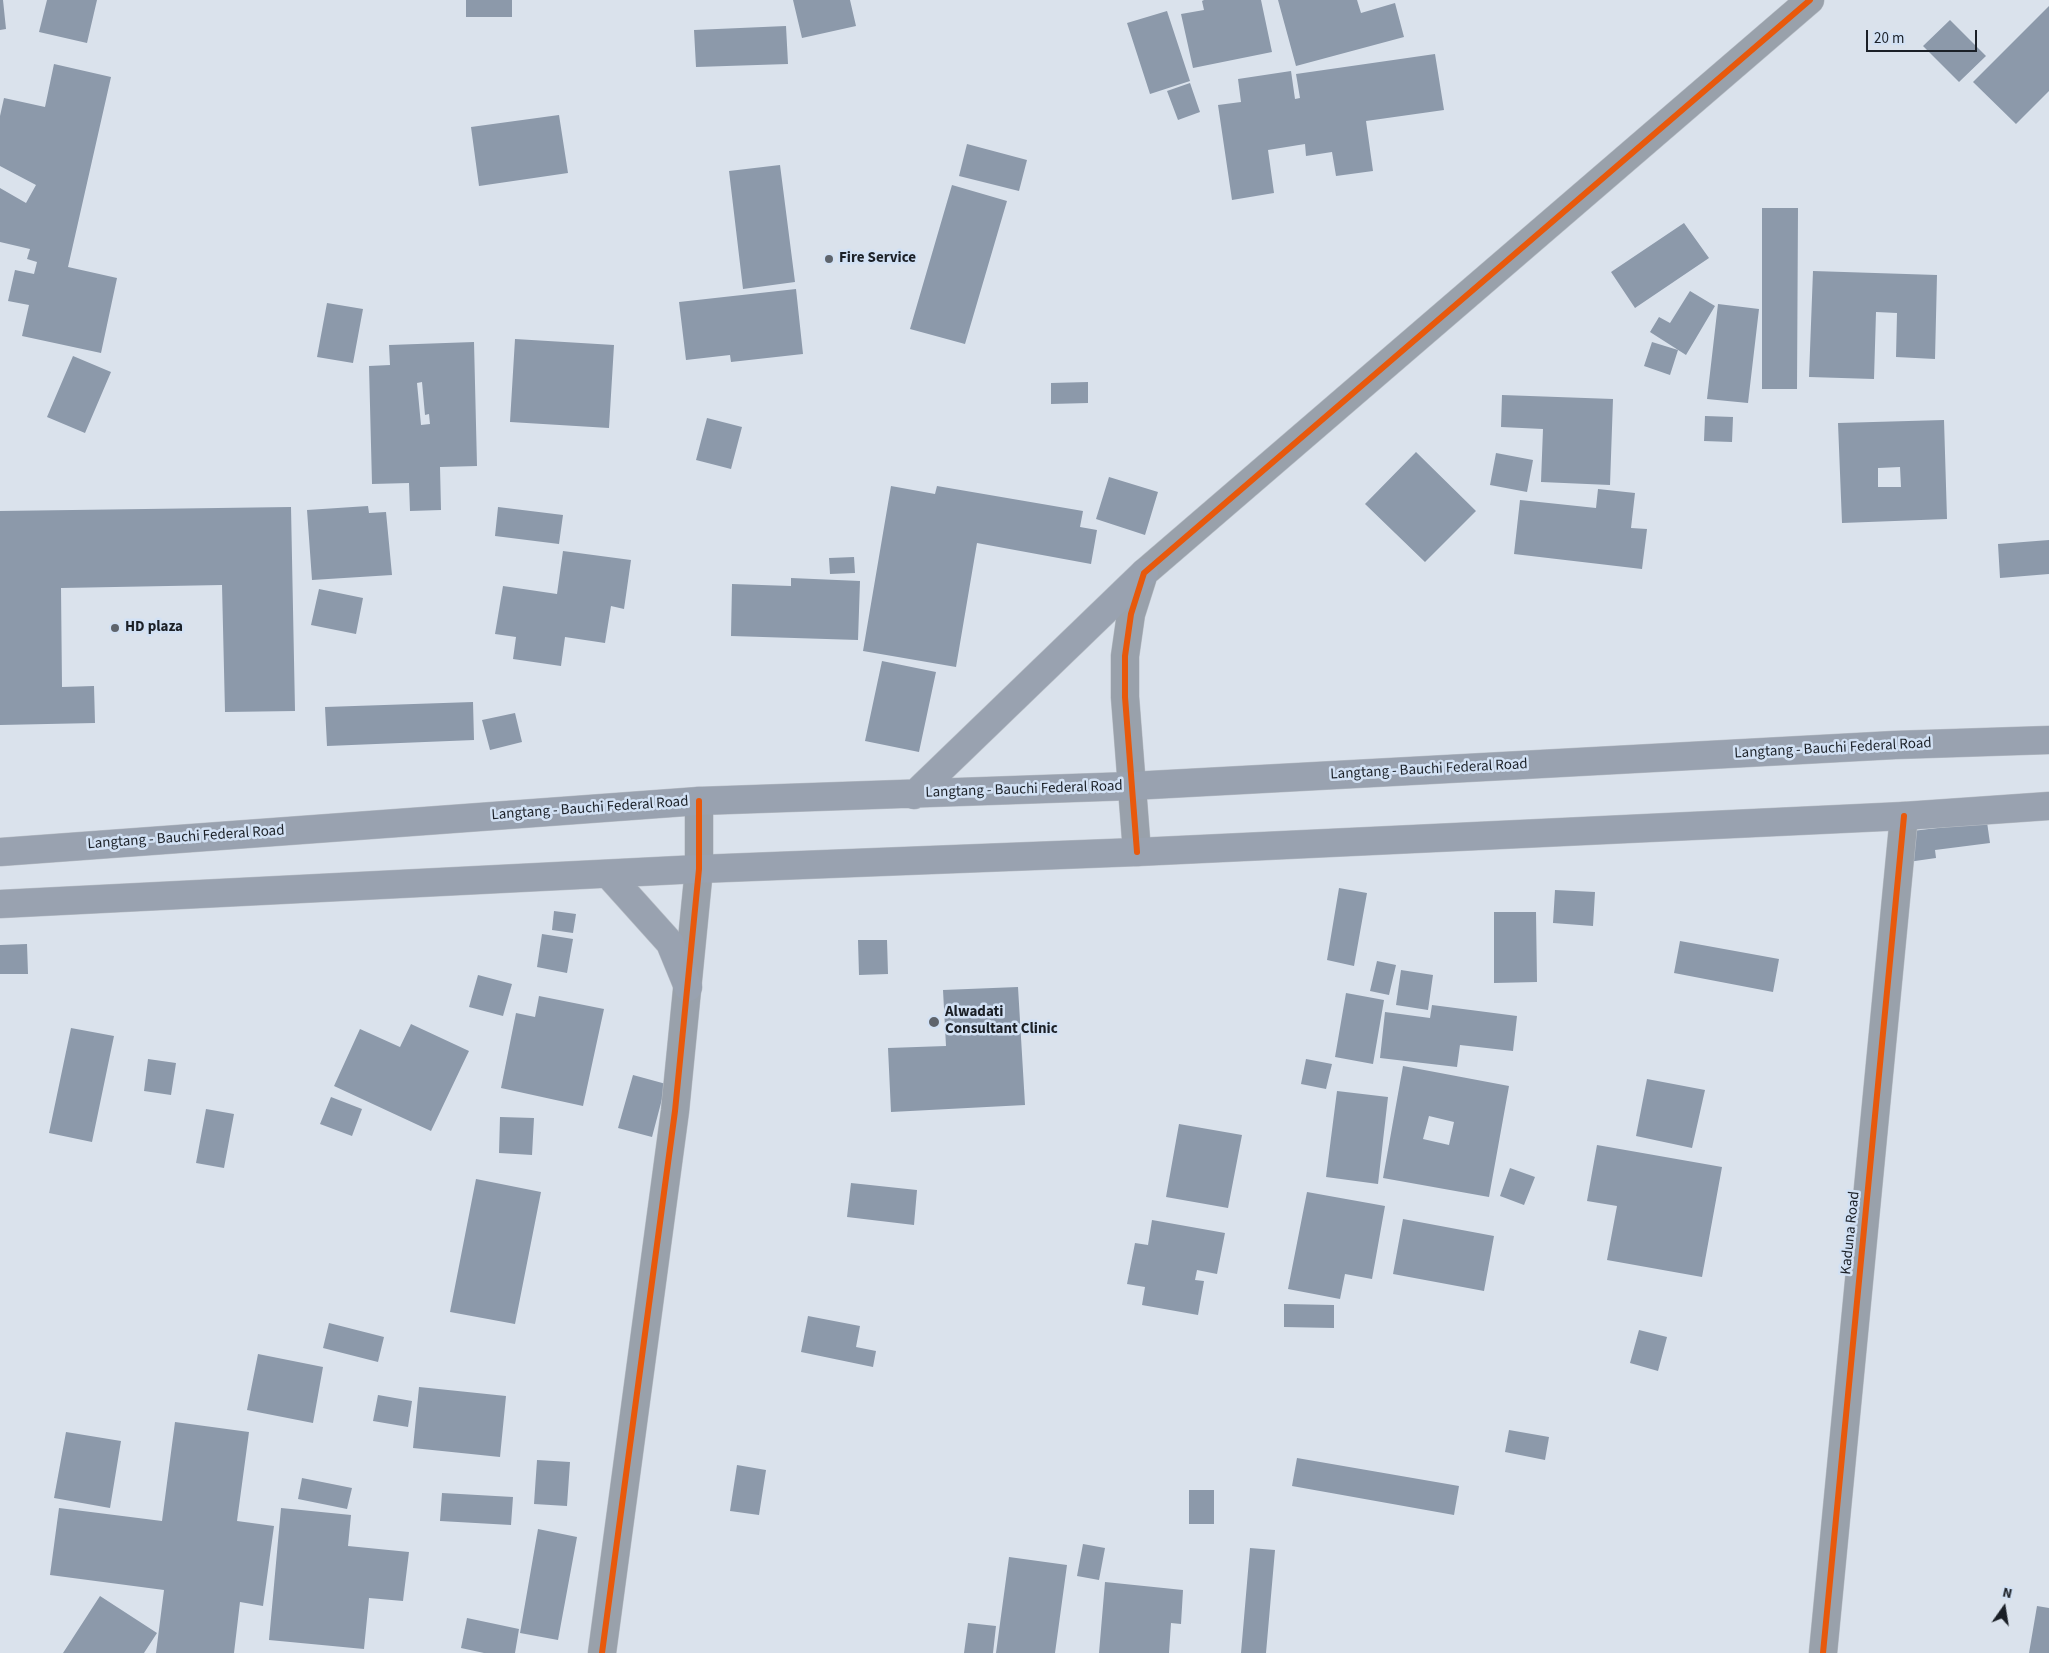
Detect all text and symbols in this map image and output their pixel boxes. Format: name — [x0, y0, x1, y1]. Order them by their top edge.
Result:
scale bar — [1869, 20, 1980, 52]
text: 20 m — [1874, 28, 1904, 49]
place label: Fire Service — [839, 250, 916, 268]
marker: Fire Service — [823, 253, 835, 265]
place label: HD plaza — [125, 619, 183, 637]
marker: HD plaza — [109, 622, 121, 634]
street label: Langtang - Bauchi Federal Road — [1734, 735, 1932, 763]
street label: Langtang - Bauchi Federal Road — [1330, 756, 1528, 784]
street label: Langtang - Bauchi Federal Road — [925, 778, 1123, 802]
street label: Langtang - Bauchi Federal Road — [491, 793, 689, 825]
street label: Langtang - Bauchi Federal Road — [87, 822, 285, 854]
place label: Alwadati Consultant Clinic — [945, 1004, 1058, 1039]
marker: Alwadati Consultant Clinic — [927, 1015, 941, 1029]
street label: Kaduna Road — [1838, 1190, 1864, 1276]
north arrow — [1979, 1583, 2029, 1633]
text: N — [2001, 1583, 2014, 1604]

